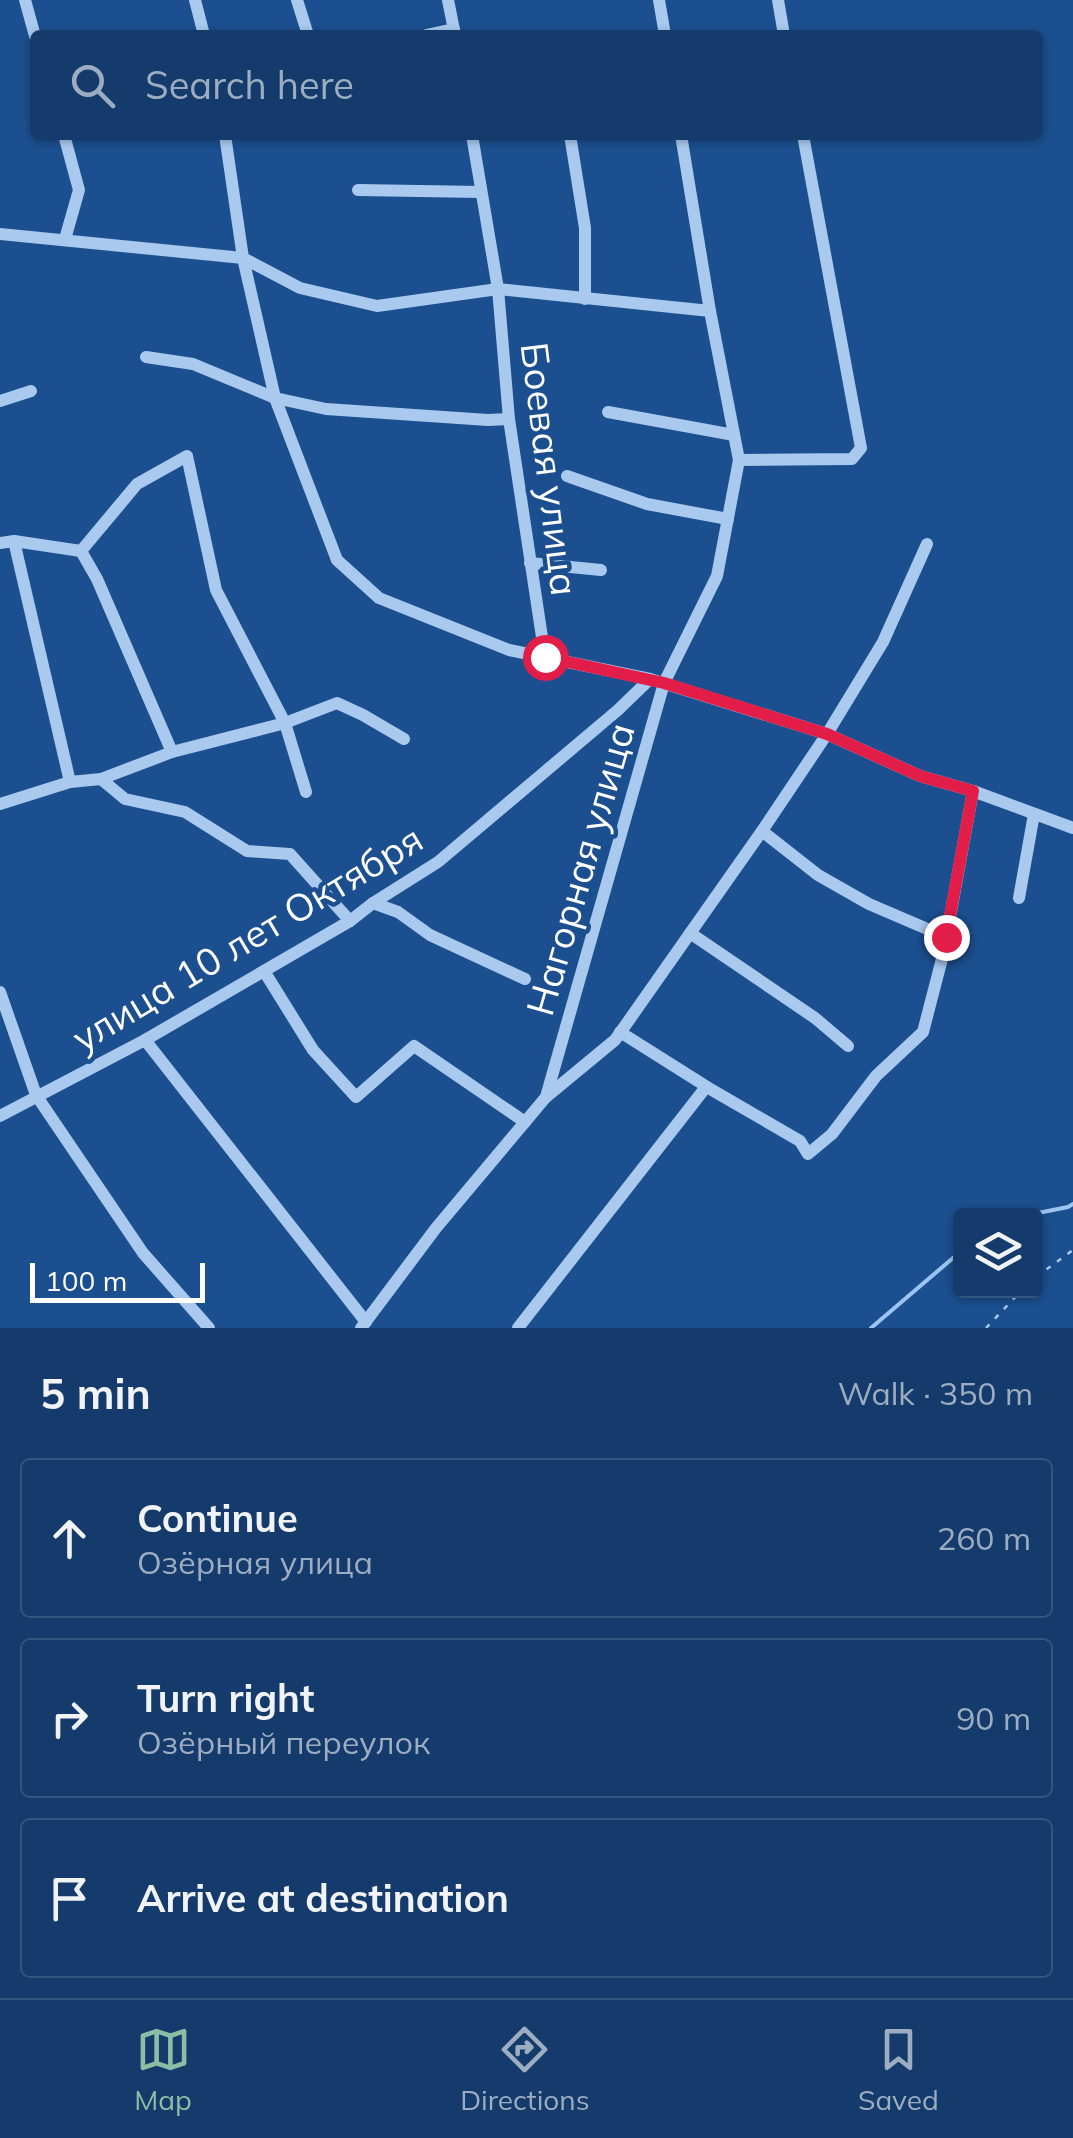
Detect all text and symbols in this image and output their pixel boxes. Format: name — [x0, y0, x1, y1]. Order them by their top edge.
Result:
search box — [30, 30, 1043, 140]
icon: search — [65, 58, 120, 113]
text: Search here — [145, 61, 354, 109]
street label: Боевая улица — [511, 340, 589, 598]
route start — [523, 635, 569, 681]
street label: Нагорная улица — [515, 717, 645, 1021]
street label: улица 10 лет Октября — [63, 814, 431, 1062]
route end — [924, 915, 970, 961]
map controls — [953, 1208, 1043, 1298]
button: layers — [953, 1208, 1043, 1298]
scale bar — [30, 1258, 205, 1302]
text: 100 m — [45, 1263, 127, 1298]
text: 5 min — [40, 1367, 151, 1420]
text: Walk · 350 m — [838, 1373, 1033, 1413]
text: Continue — [137, 1494, 298, 1542]
icon: ahead — [42, 1511, 97, 1566]
text: 260 m — [937, 1518, 1031, 1558]
text: Озёрная улица — [137, 1542, 373, 1582]
text: Turn right — [137, 1674, 314, 1722]
icon: right — [42, 1691, 97, 1746]
text: 90 m — [956, 1698, 1031, 1738]
text: Озёрный переулок — [137, 1722, 430, 1762]
icon: arrive — [42, 1871, 97, 1926]
text: Arrive at destination — [137, 1874, 509, 1922]
tab: Map — [134, 2022, 192, 2117]
tab: Directions — [460, 2022, 590, 2117]
tab: Saved — [858, 2022, 939, 2117]

